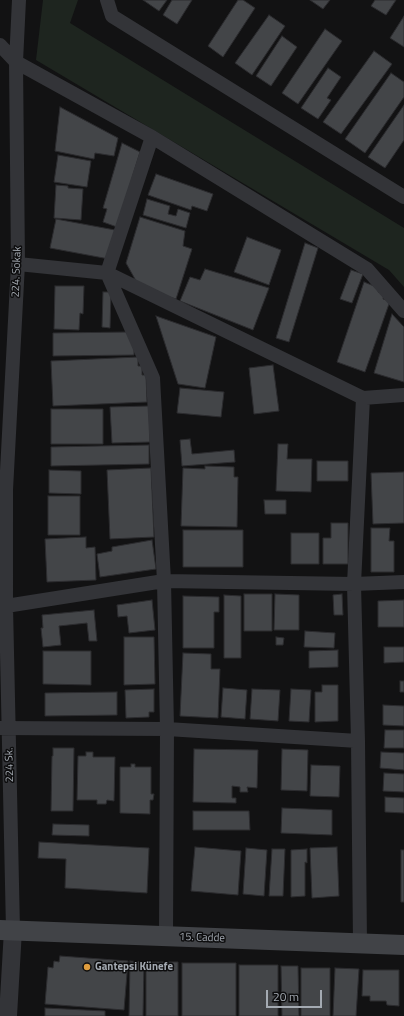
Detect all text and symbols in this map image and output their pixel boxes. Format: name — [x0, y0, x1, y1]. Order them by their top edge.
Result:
street label: 224. Sokak — [10, 246, 24, 298]
street label: 224 Sk. — [3, 748, 17, 782]
street label: 15. Cadde — [179, 931, 225, 945]
place label: Gantepsi Künefe — [95, 960, 173, 974]
marker: Gantepsi Künefe — [82, 962, 92, 972]
scale bar — [268, 982, 324, 1008]
text: 20 m — [273, 987, 299, 1006]

